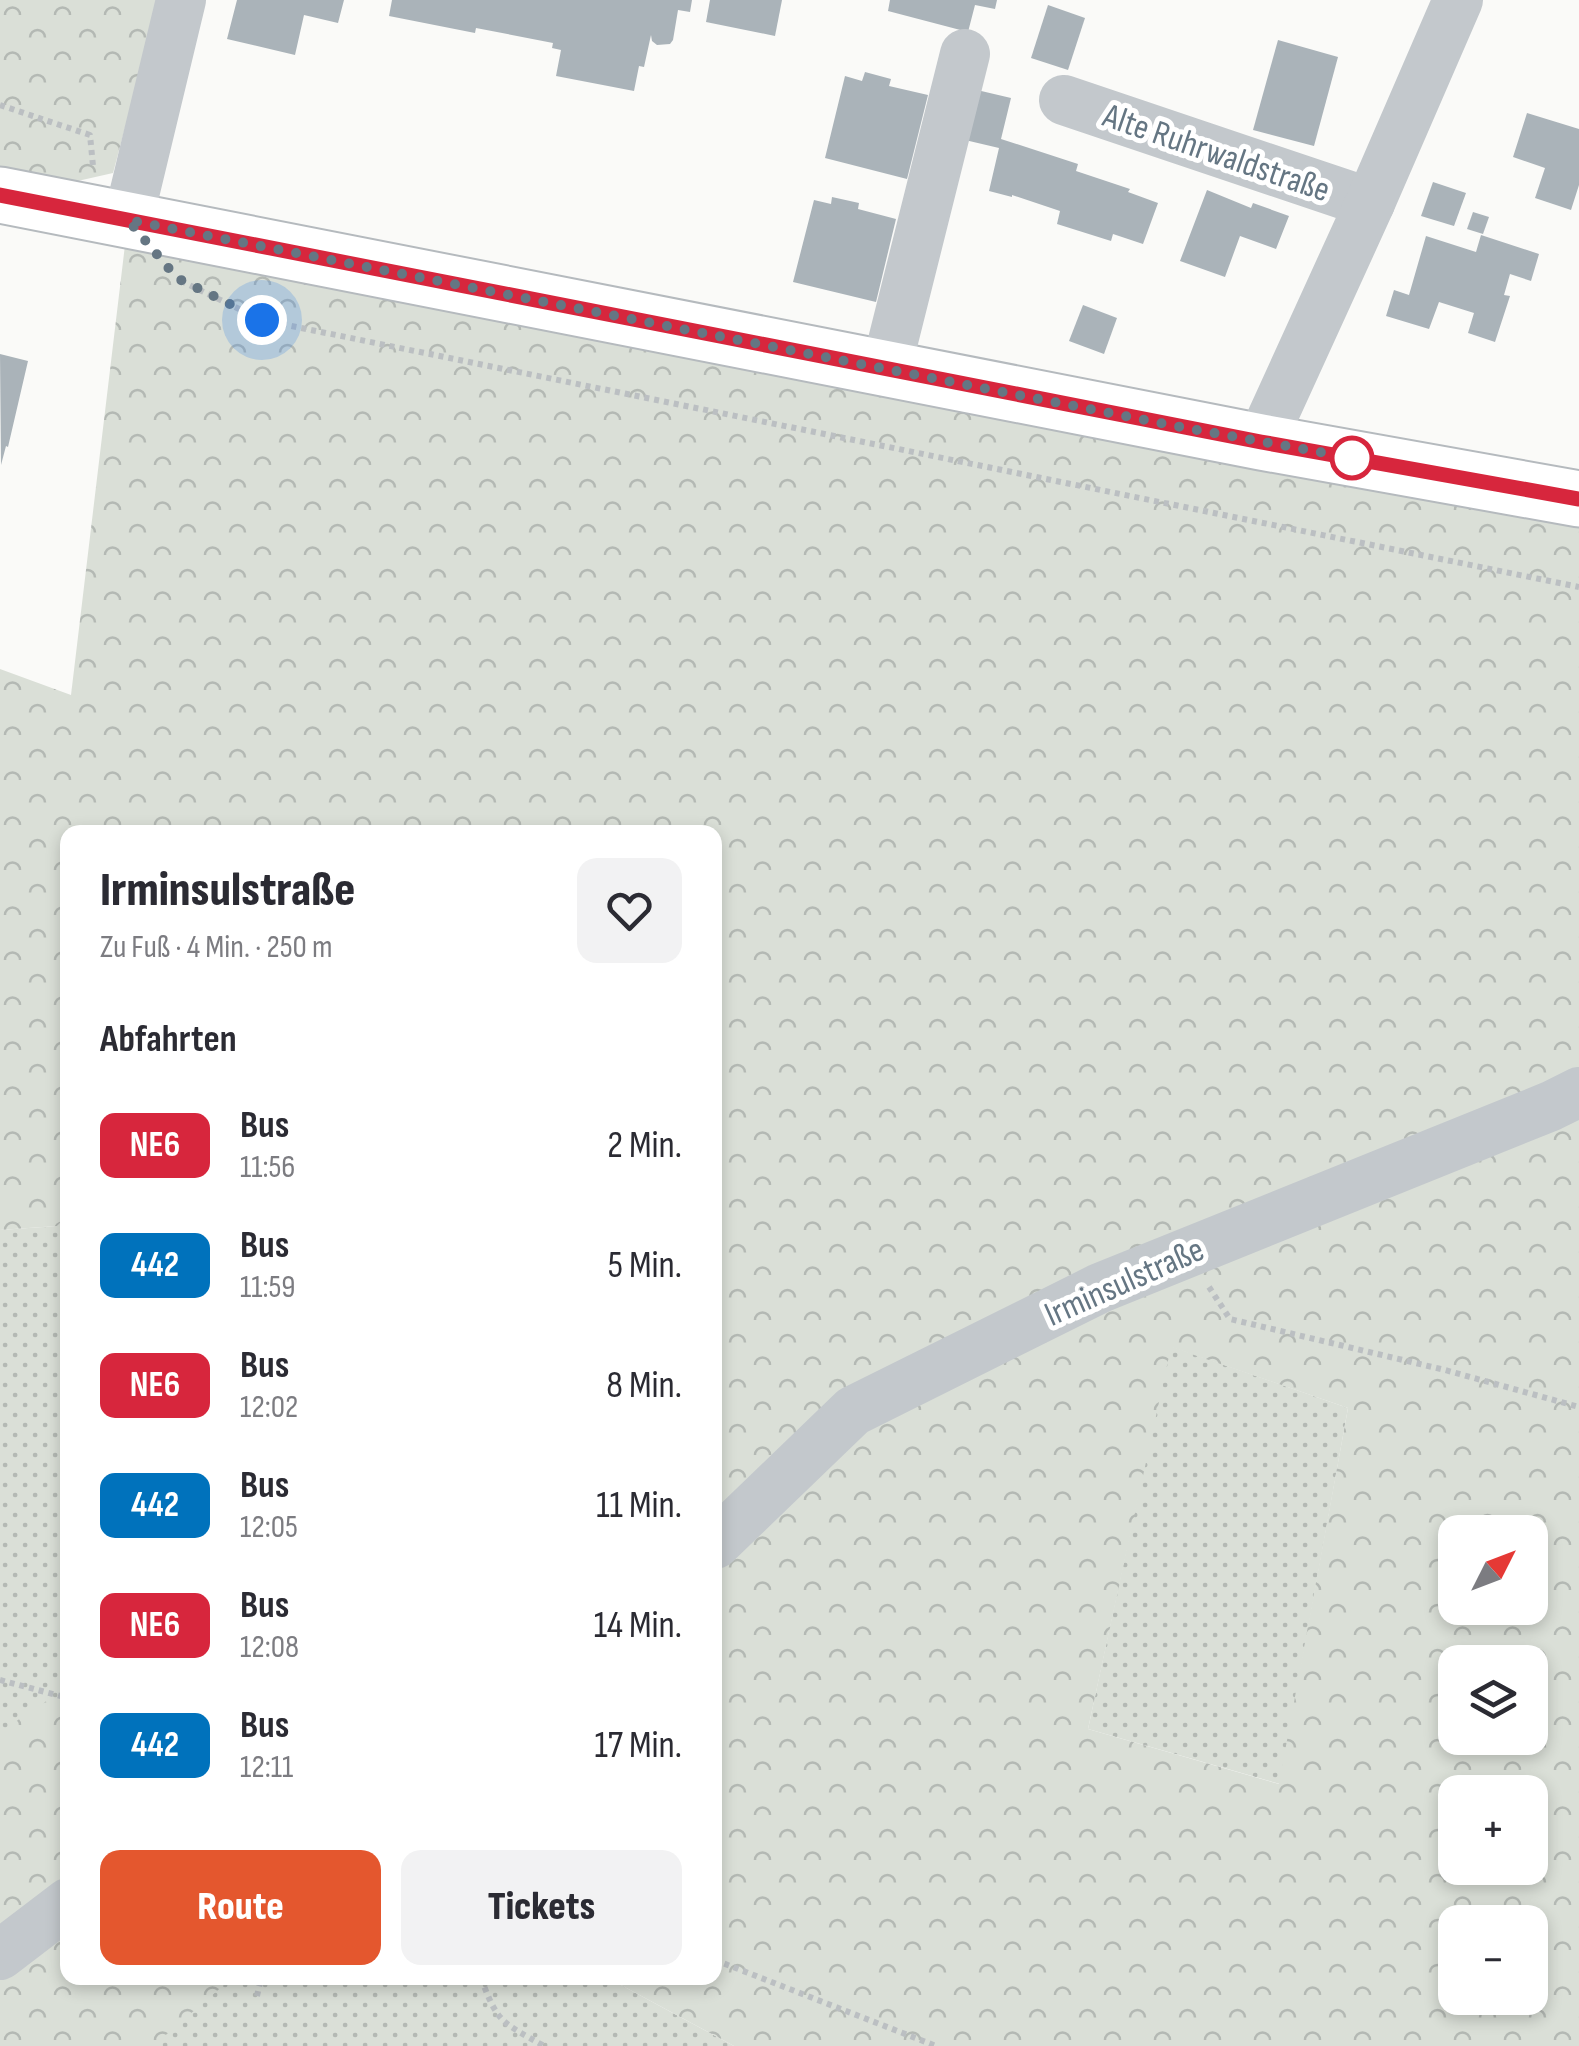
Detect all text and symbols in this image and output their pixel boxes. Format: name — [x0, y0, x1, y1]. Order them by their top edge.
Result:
street label: Alte Ruhrwaldstraße — [1096, 94, 1336, 212]
your location — [237, 295, 287, 345]
unlabelled marker — [1331, 437, 1373, 479]
button: heart — [577, 858, 682, 963]
text: Irminsulstraße — [100, 862, 355, 919]
text: Zu Fuß · 4 Min. · 250 m — [100, 928, 332, 967]
text: Abfahrten — [100, 1017, 237, 1062]
text: Bus — [240, 1103, 289, 1148]
text: 2 Min. — [607, 1123, 682, 1168]
text: NE6 — [130, 1124, 180, 1167]
text: 11:56 — [240, 1148, 295, 1187]
text: Bus — [240, 1223, 289, 1268]
street label: Irminsulstraße — [1038, 1228, 1211, 1337]
text: 5 Min. — [608, 1243, 682, 1288]
text: 442 — [131, 1244, 179, 1287]
text: 11:59 — [240, 1268, 295, 1307]
text: Bus — [240, 1343, 289, 1388]
text: 8 Min. — [606, 1363, 682, 1408]
text: NE6 — [130, 1364, 180, 1407]
text: 12:02 — [240, 1388, 298, 1427]
text: Bus — [240, 1463, 289, 1508]
text: 11 Min. — [596, 1483, 682, 1528]
text: 442 — [131, 1484, 179, 1527]
text: 12:05 — [240, 1508, 298, 1547]
north arrow — [1438, 1515, 1548, 1625]
map controls — [1438, 1515, 1548, 2015]
text: Bus — [240, 1583, 289, 1628]
text: 14 Min. — [594, 1603, 682, 1648]
text: NE6 — [130, 1604, 180, 1647]
text: 12:08 — [240, 1628, 299, 1667]
button: layers — [1438, 1645, 1548, 1755]
text: Bus — [240, 1703, 289, 1748]
text: 17 Min. — [594, 1723, 682, 1768]
text: 442 — [131, 1724, 179, 1767]
text: 12:11 — [240, 1748, 293, 1787]
button: + — [1438, 1775, 1548, 1885]
button: Route — [100, 1850, 381, 1965]
button: Tickets — [401, 1850, 682, 1965]
button: − — [1438, 1905, 1548, 2015]

